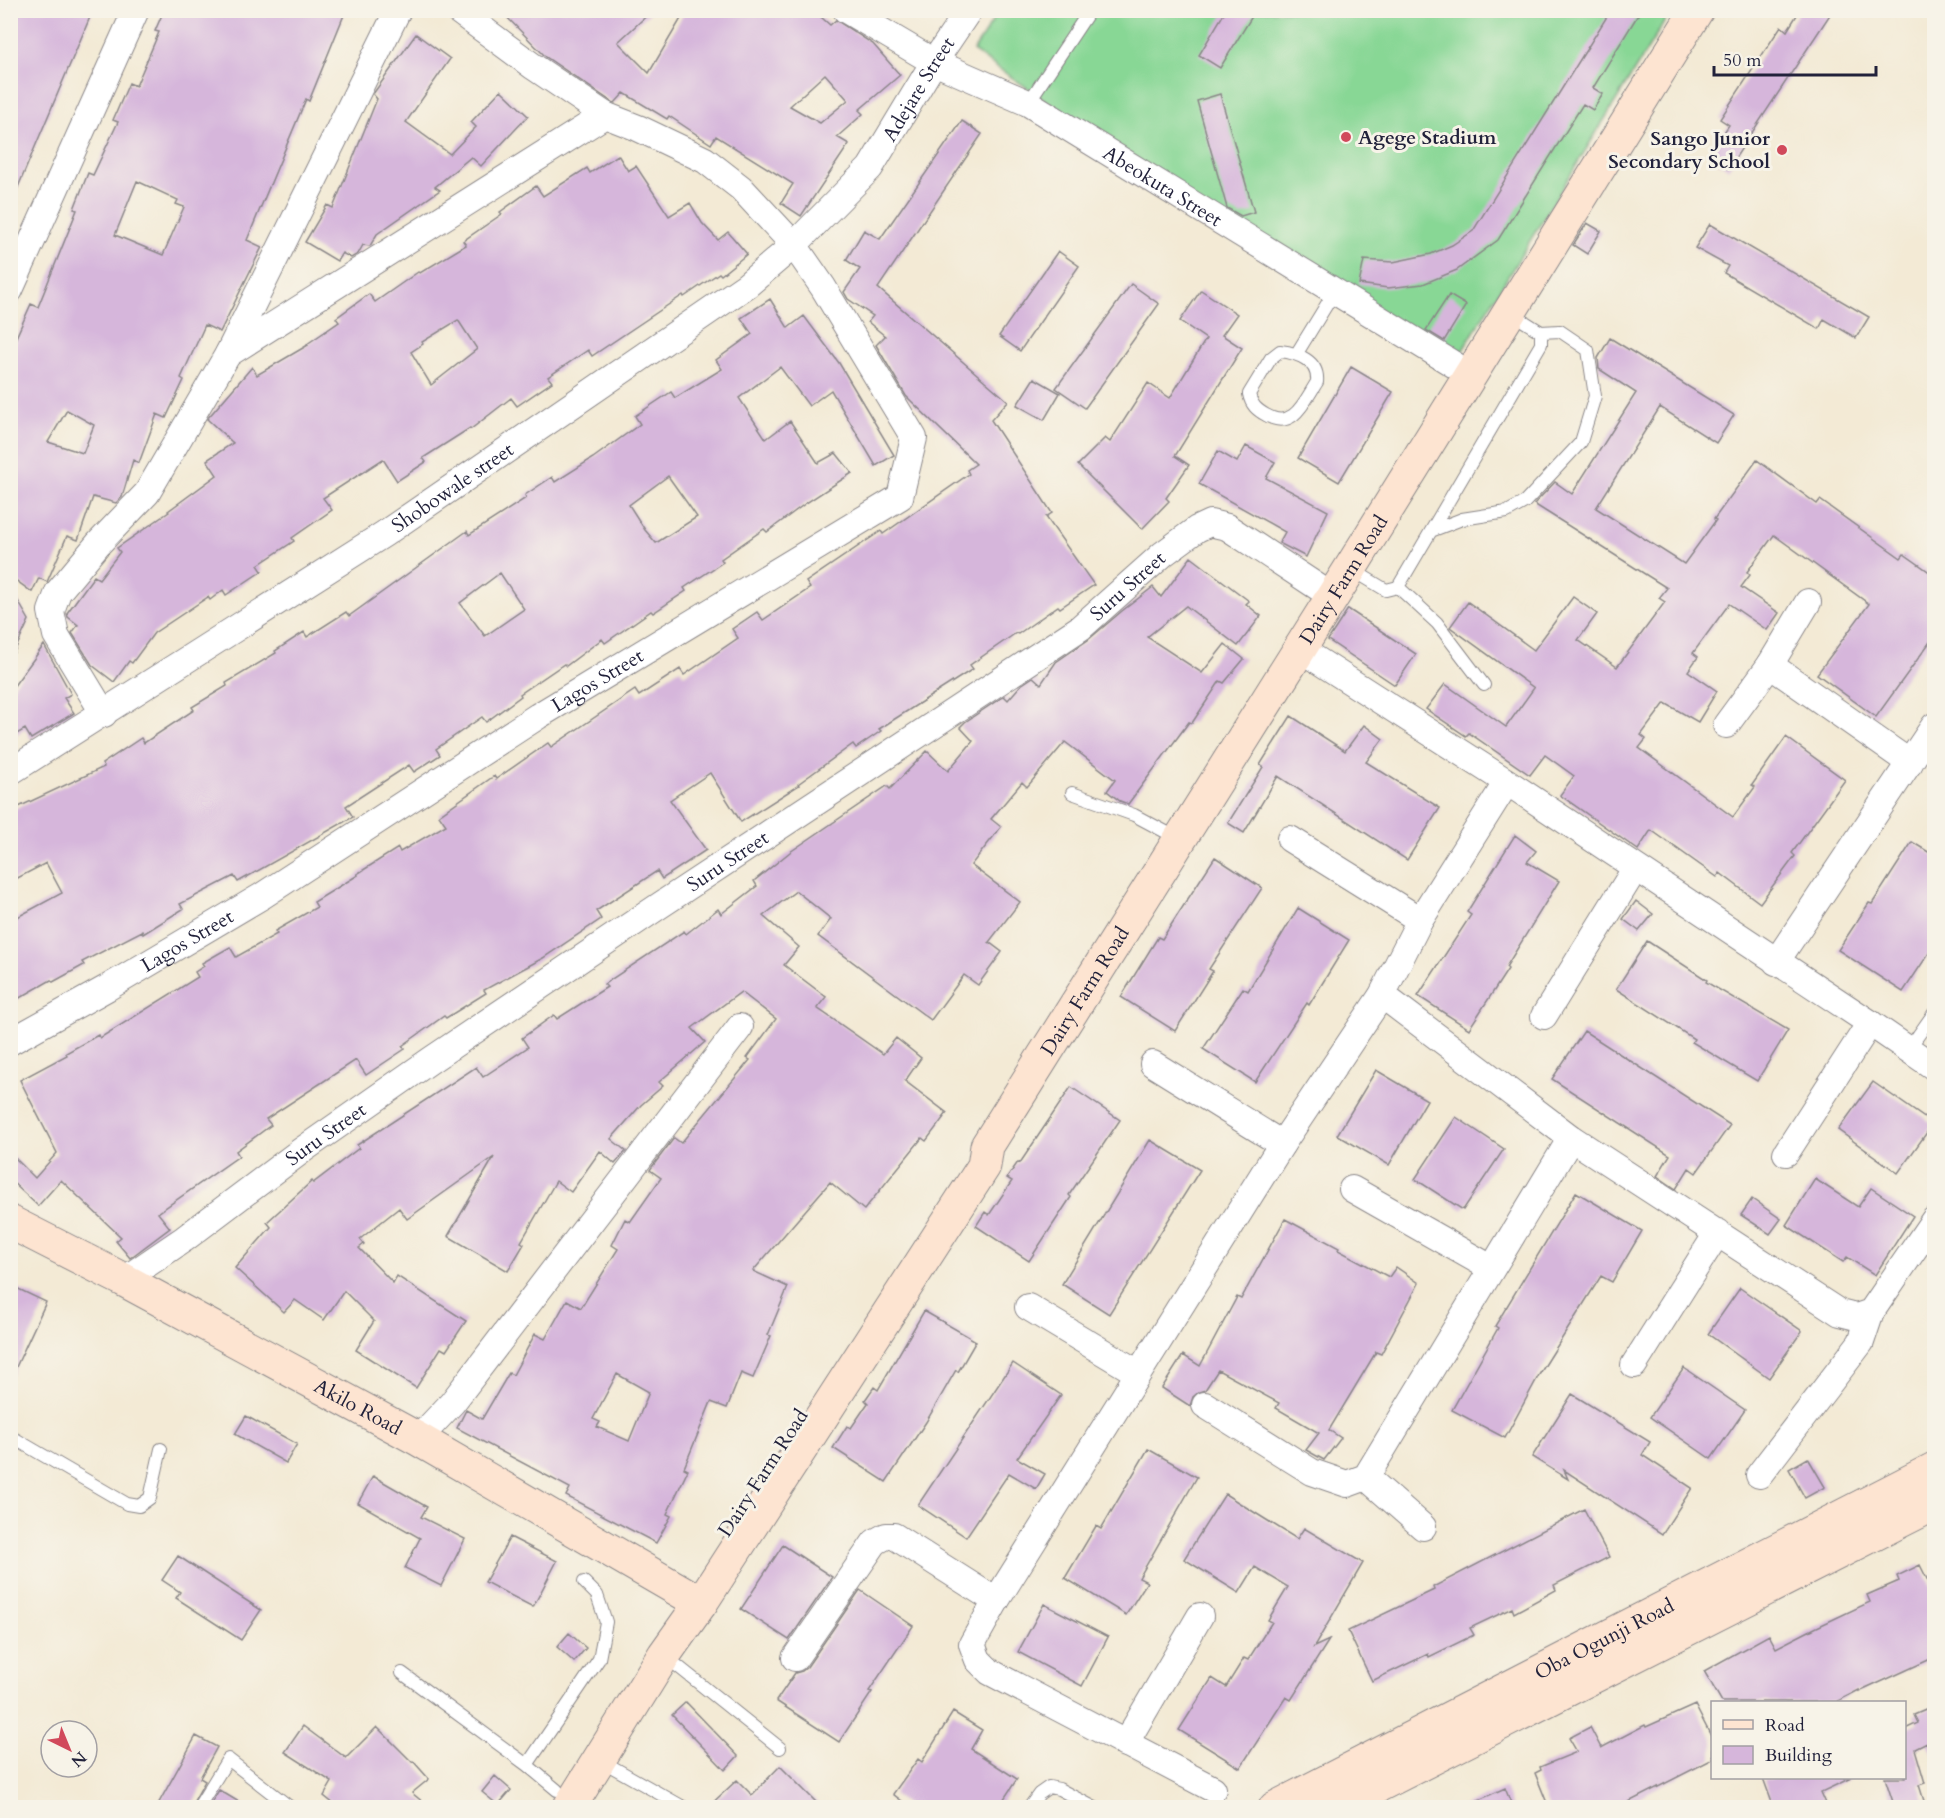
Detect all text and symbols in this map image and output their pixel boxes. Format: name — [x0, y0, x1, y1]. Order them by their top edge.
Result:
street label: Adejare Street — [876, 31, 961, 146]
scale bar — [1714, 39, 1876, 77]
text: 50 m — [1723, 48, 1762, 73]
place label: Agege Stadium — [1358, 124, 1497, 151]
place label: Sango Junior Secondary School — [1608, 125, 1771, 175]
marker: Agege Stadium — [1339, 130, 1353, 144]
street label: Abeokuta Street — [1098, 139, 1228, 233]
marker: Sango Junior Secondary School — [1775, 143, 1789, 157]
street label: Shobowale street — [386, 435, 519, 539]
street label: Dairy Farm Road — [1293, 510, 1394, 649]
street label: Suru Street — [1084, 544, 1172, 627]
street label: Lagos Street — [546, 642, 649, 718]
street label: Suru Street — [681, 824, 774, 898]
street label: Lagos Street — [136, 902, 239, 978]
street label: Dairy Farm Road — [1034, 921, 1135, 1060]
street label: Suru Street — [280, 1096, 372, 1172]
street label: Akilo Road — [309, 1372, 407, 1441]
street label: Dairy Farm Road — [712, 1404, 815, 1542]
street label: Oba Ogunji Road — [1530, 1591, 1679, 1686]
legend — [1711, 1701, 1906, 1779]
text: Road — [1765, 1713, 1805, 1738]
north arrow — [39, 1719, 99, 1779]
text: Building — [1765, 1743, 1833, 1768]
text: N — [66, 1746, 91, 1772]

